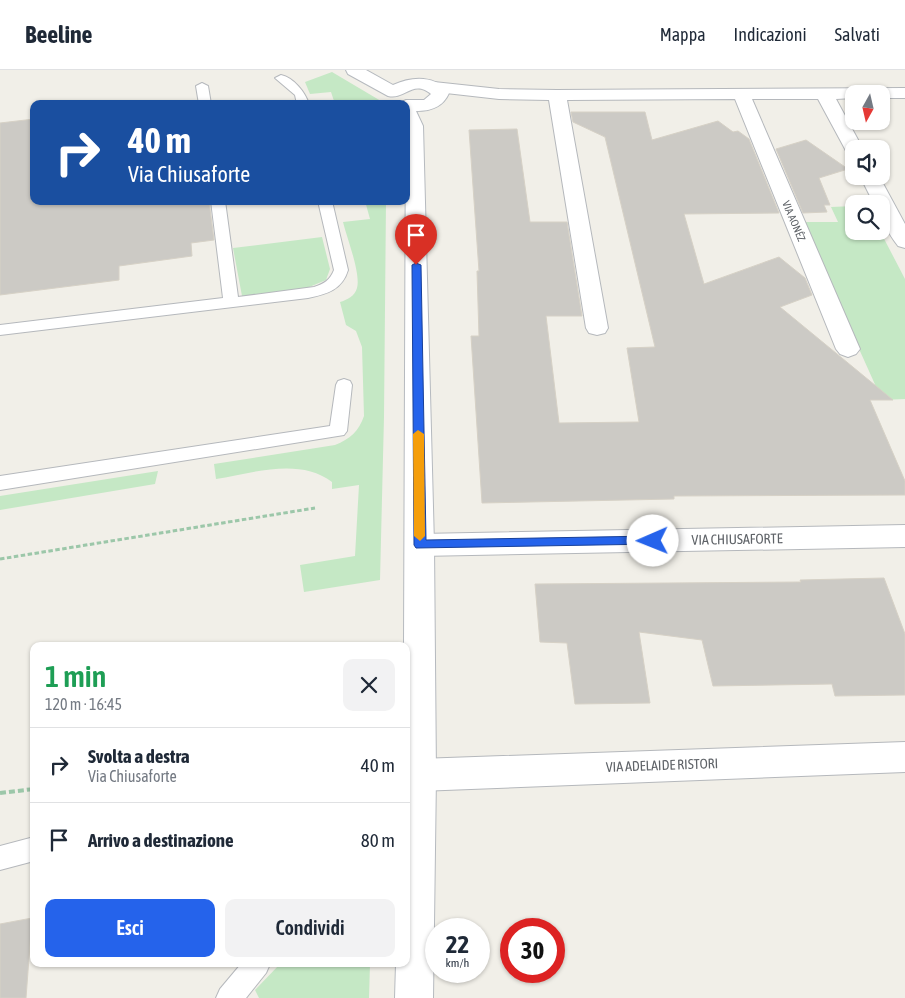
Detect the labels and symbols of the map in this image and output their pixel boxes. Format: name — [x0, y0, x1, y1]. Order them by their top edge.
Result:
north arrow — [845, 85, 890, 130]
street label: VIA AONÊZ — [780, 199, 808, 243]
pin — [395, 214, 437, 265]
position arrow — [626, 514, 678, 566]
street label: VIA CHIUSAFORTE — [691, 530, 783, 548]
street label: VIA ADELAIDE RISTORI — [605, 755, 719, 775]
speed limit sign: 30 — [500, 918, 565, 983]

